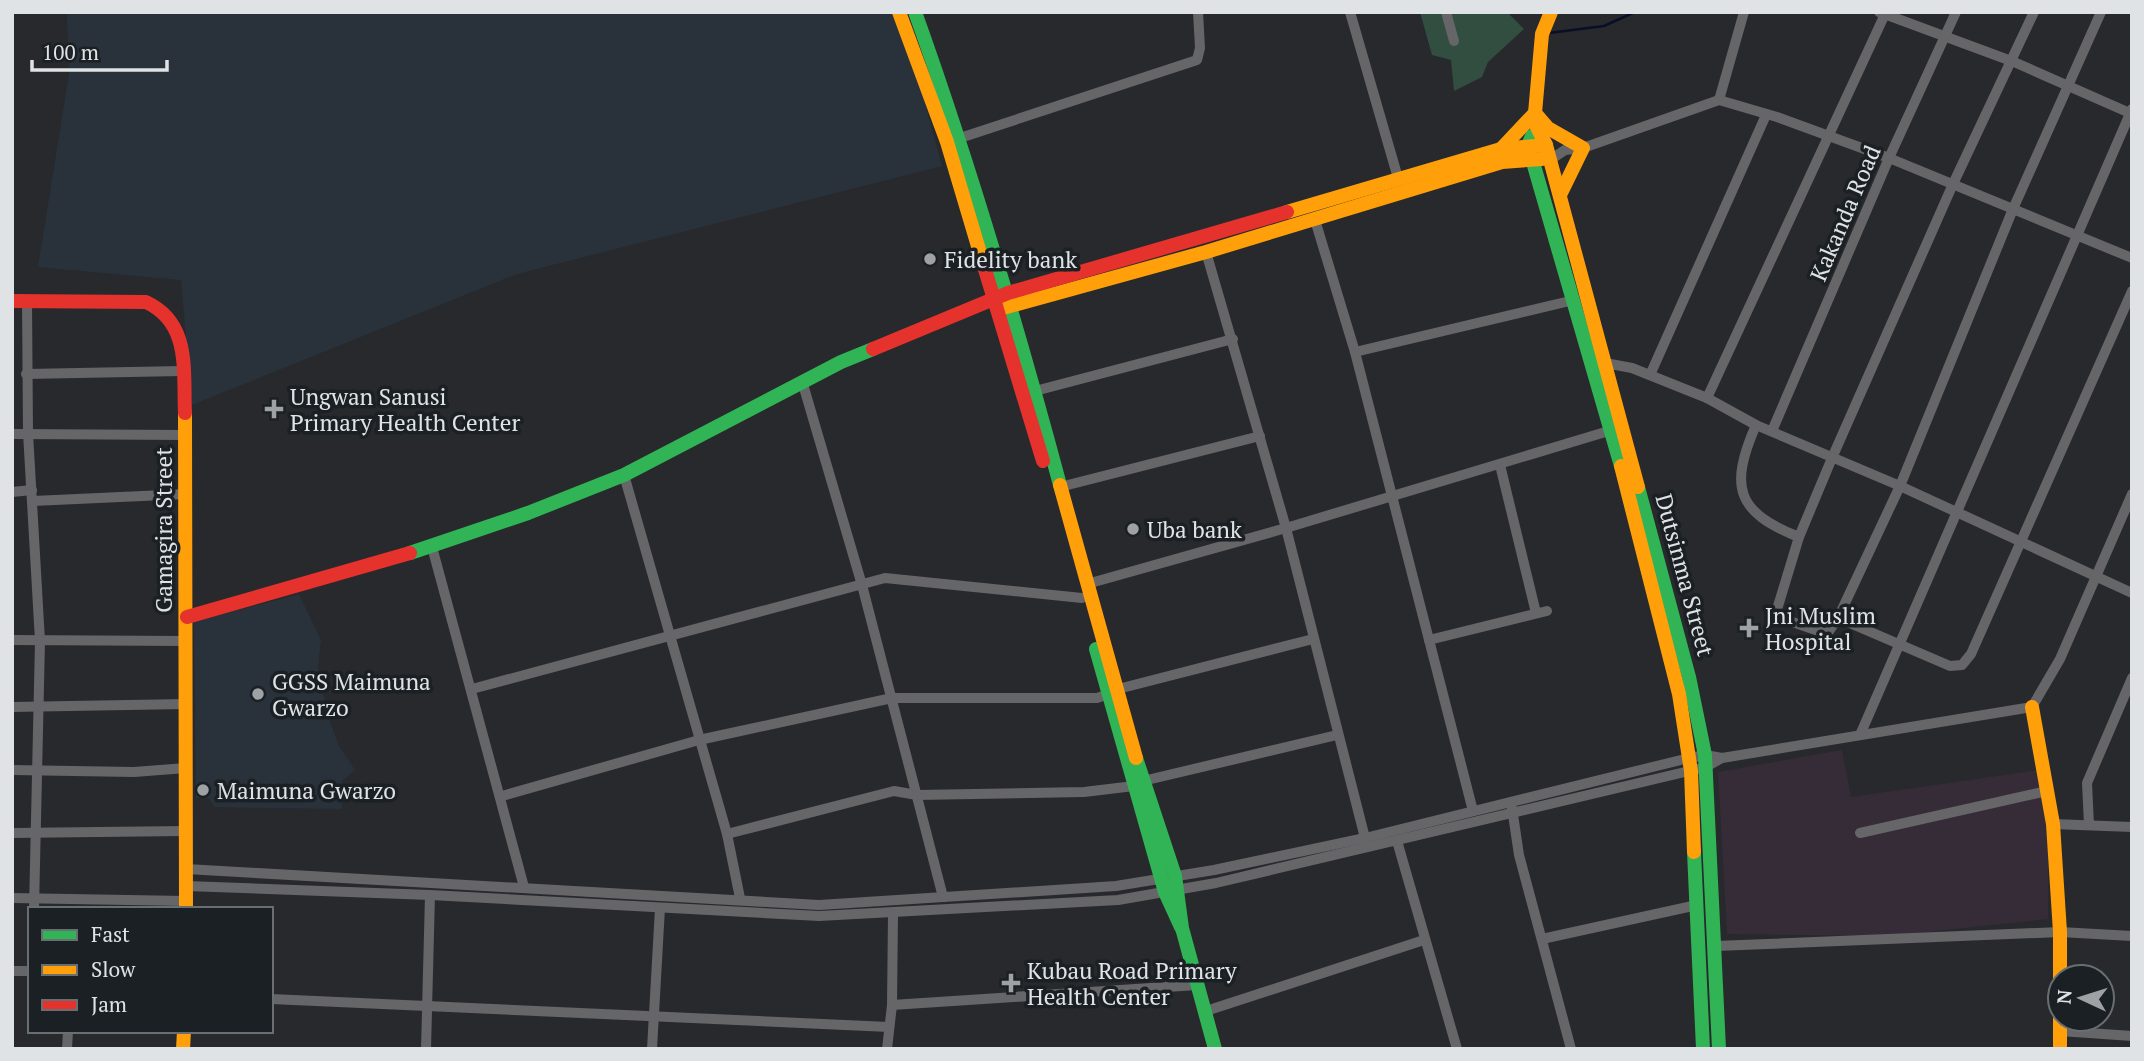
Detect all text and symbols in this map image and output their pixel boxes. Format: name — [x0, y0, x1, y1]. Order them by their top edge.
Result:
scale bar — [32, 28, 166, 72]
text: 100 m — [42, 38, 99, 66]
street label: Kakanda Road — [1802, 140, 1888, 286]
place label: Fidelity bank — [944, 244, 1077, 275]
marker: Fidelity bank — [922, 251, 938, 267]
place label: Ungwan Sanusi Primary Health Center — [290, 381, 520, 438]
marker: Ungwan Sanusi Primary Health Center — [264, 399, 284, 419]
street label: Gamagira Street — [148, 447, 179, 613]
street label: Dutsinma Street — [1648, 490, 1722, 660]
place label: Uba bank — [1147, 514, 1242, 545]
marker: Uba bank — [1125, 521, 1141, 537]
place label: Jni Muslim Hospital — [1765, 600, 1876, 657]
marker: Jni Muslim Hospital — [1739, 618, 1759, 638]
place label: GGSS Maimuna Gwarzo — [272, 666, 431, 723]
marker: GGSS Maimuna Gwarzo — [250, 686, 266, 702]
place label: Maimuna Gwarzo — [217, 775, 396, 806]
marker: Maimuna Gwarzo — [195, 782, 211, 798]
legend — [28, 907, 273, 1033]
text: Fast — [91, 920, 130, 948]
text: Slow — [91, 955, 136, 983]
place label: Kubau Road Primary Health Center — [1027, 955, 1237, 1012]
north arrow — [2046, 963, 2116, 1033]
marker: Kubau Road Primary Health Center — [1001, 973, 1021, 993]
text: N — [2051, 988, 2077, 1005]
text: Jam — [91, 990, 127, 1018]

